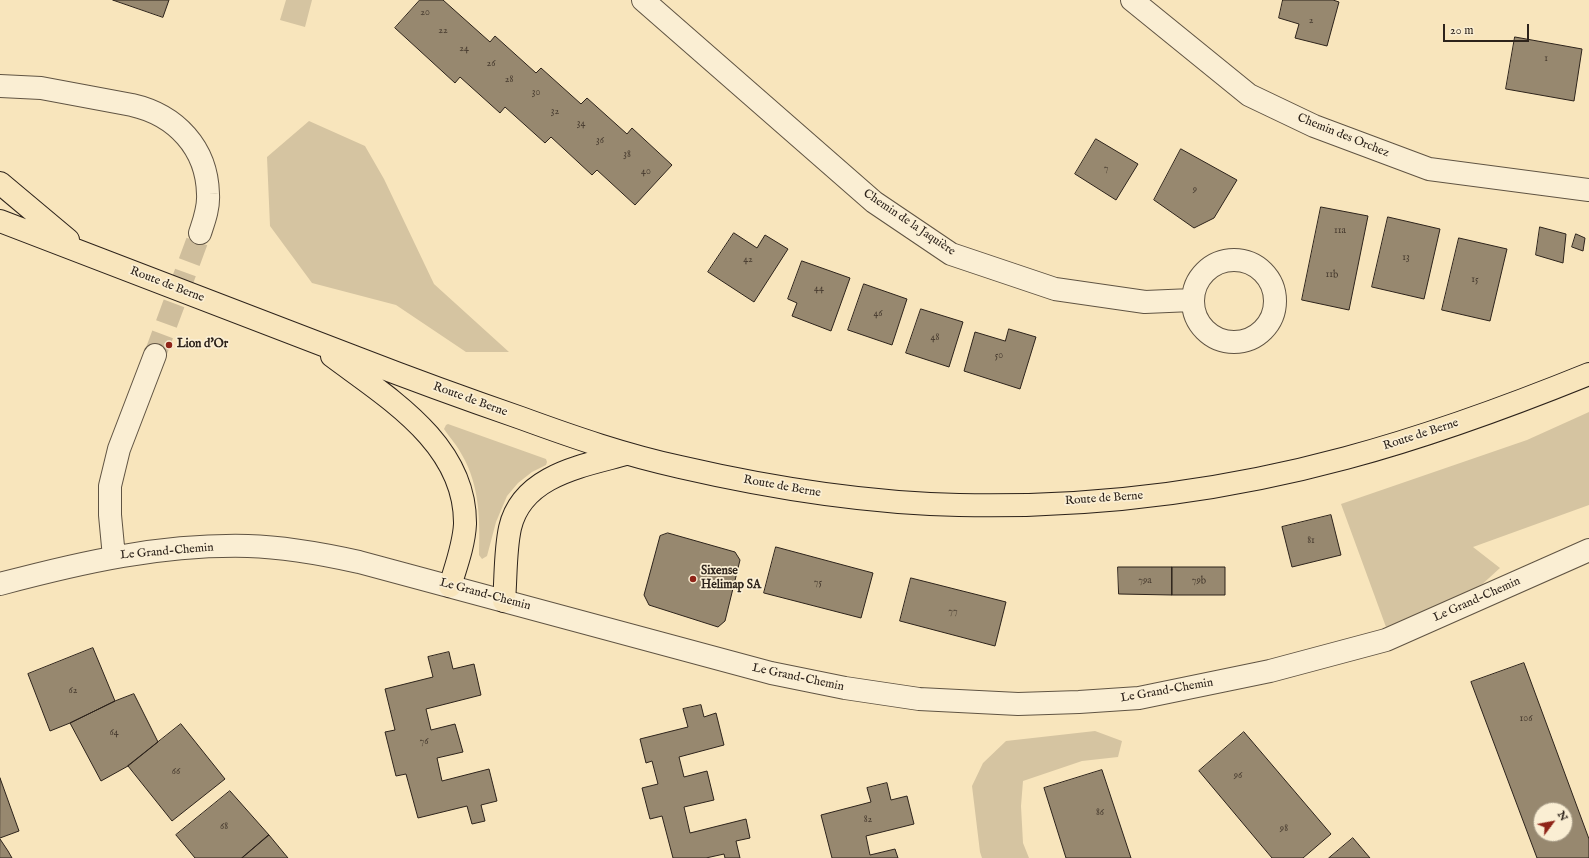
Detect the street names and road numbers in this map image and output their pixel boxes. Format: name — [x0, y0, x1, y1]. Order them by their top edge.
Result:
street label: Chemin des Orchez — [1295, 111, 1391, 161]
street label: Chemin de la Jaquière — [860, 187, 958, 259]
street label: Route de Berne — [128, 264, 206, 306]
street label: Route de Berne — [431, 380, 509, 420]
street label: Route de Berne — [1382, 416, 1460, 454]
street label: Route de Berne — [742, 473, 822, 501]
street label: Route de Berne — [1064, 489, 1144, 509]
street label: Le Grand-Chemin — [120, 541, 214, 563]
street label: Le Grand-Chemin — [1431, 574, 1523, 626]
street label: Le Grand-Chemin — [438, 576, 532, 614]
street label: Le Grand-Chemin — [751, 661, 845, 695]
street label: Le Grand-Chemin — [1120, 676, 1214, 706]

